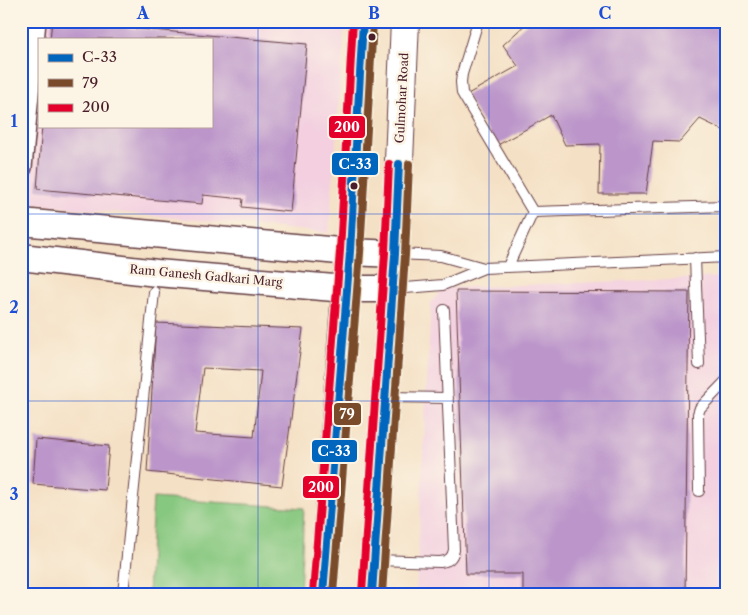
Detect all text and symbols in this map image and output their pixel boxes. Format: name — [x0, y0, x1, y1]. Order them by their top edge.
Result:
text: A — [136, 3, 150, 23]
text: B — [368, 3, 380, 23]
text: C — [599, 3, 611, 23]
unlabelled marker — [367, 32, 377, 42]
legend — [38, 38, 212, 128]
text: C-33 — [82, 47, 117, 66]
street label: Gulmohar Road — [392, 52, 411, 144]
text: 79 — [82, 73, 98, 92]
text: 200 — [82, 97, 110, 116]
text: 1 — [10, 111, 18, 131]
line badge: 200 — [328, 115, 366, 139]
text: 200 — [334, 118, 360, 136]
line badge: C-33 — [331, 152, 379, 176]
text: C-33 — [338, 155, 372, 173]
unlabelled marker — [349, 181, 359, 191]
street label: Ram Ganesh Gadkari Marg — [129, 261, 284, 290]
text: 2 — [9, 297, 19, 317]
line badge: 79 — [333, 402, 362, 426]
text: 79 — [339, 405, 355, 423]
line badge: C-33 — [311, 439, 358, 463]
text: C-33 — [317, 442, 351, 460]
line badge: 200 — [302, 475, 340, 499]
text: 200 — [308, 478, 334, 496]
text: 3 — [9, 484, 19, 504]

